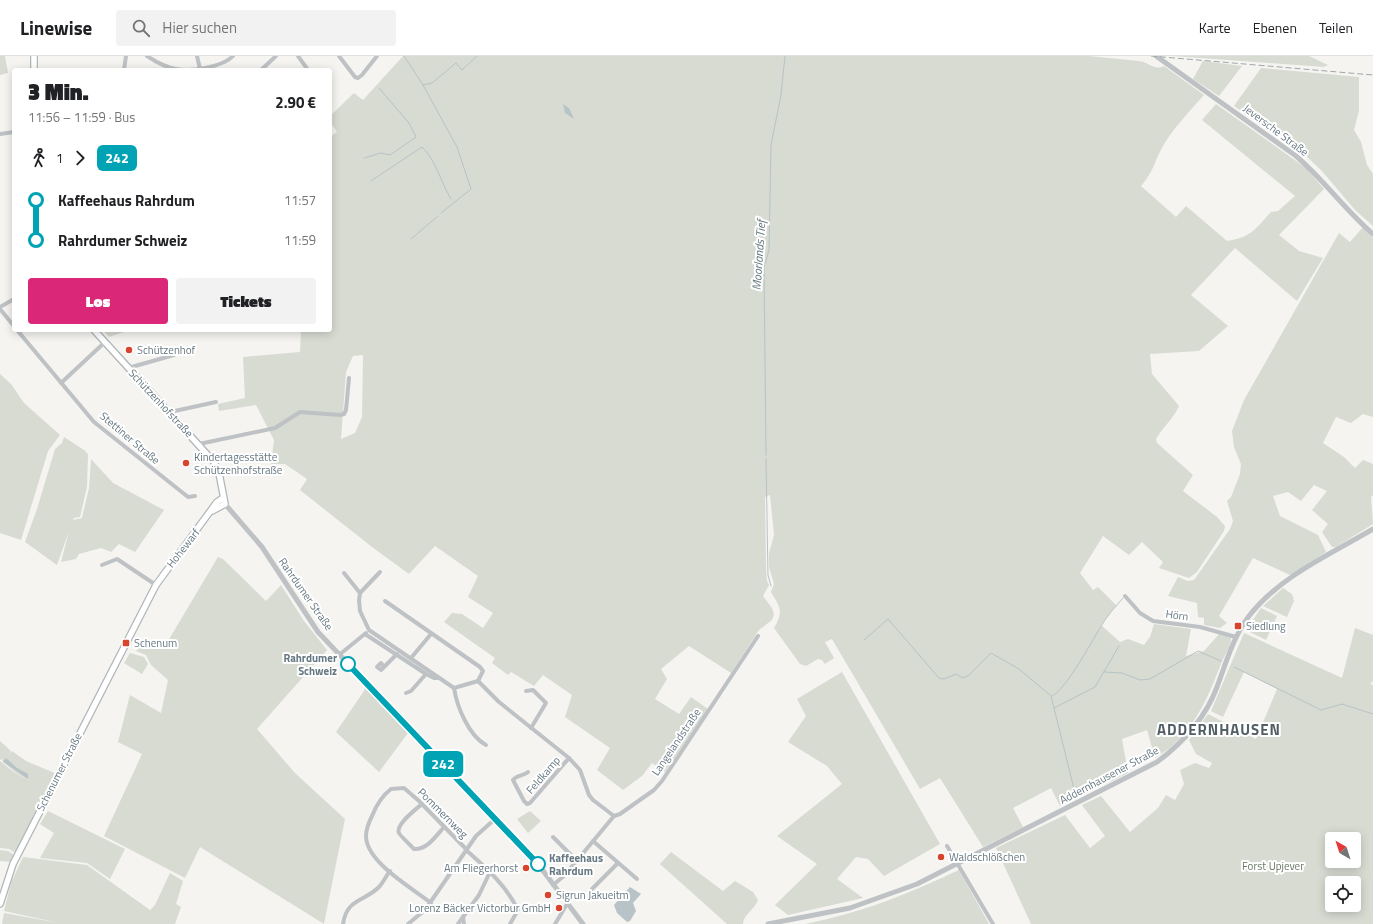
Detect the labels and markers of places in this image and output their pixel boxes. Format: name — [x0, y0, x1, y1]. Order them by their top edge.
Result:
place label: Schützenhof — [137, 342, 196, 358]
marker: Schützenhof — [124, 345, 134, 355]
place label: Kindertagesstätte Schützenhofstraße — [194, 449, 283, 478]
marker: Kindertagesstätte Schützenhofstraße — [181, 458, 191, 468]
place label: Siedlung — [1246, 618, 1286, 634]
marker: Siedlung — [1233, 621, 1243, 631]
place label: Schenum — [134, 635, 177, 651]
marker: Schenum — [121, 638, 131, 648]
place label: Rahrdumer Schweiz — [283, 650, 337, 679]
marker: Rahrdumer Schweiz — [340, 656, 356, 672]
place label: Waldschlößchen — [949, 849, 1025, 865]
place label: Kaffeehaus Rahrdum — [549, 850, 603, 879]
marker: Waldschlößchen — [936, 852, 946, 862]
marker: Kaffeehaus Rahrdum — [530, 856, 546, 872]
place label: Am Fliegerhorst — [444, 860, 518, 876]
marker: Am Fliegerhorst — [521, 863, 531, 873]
place label: Sigrun Jakueitm — [556, 887, 629, 903]
marker: Sigrun Jakueitm — [543, 890, 553, 900]
place label: Lorenz Bäcker Victorbur GmbH — [409, 900, 551, 916]
marker: Lorenz Bäcker Victorbur GmbH — [554, 903, 564, 913]

